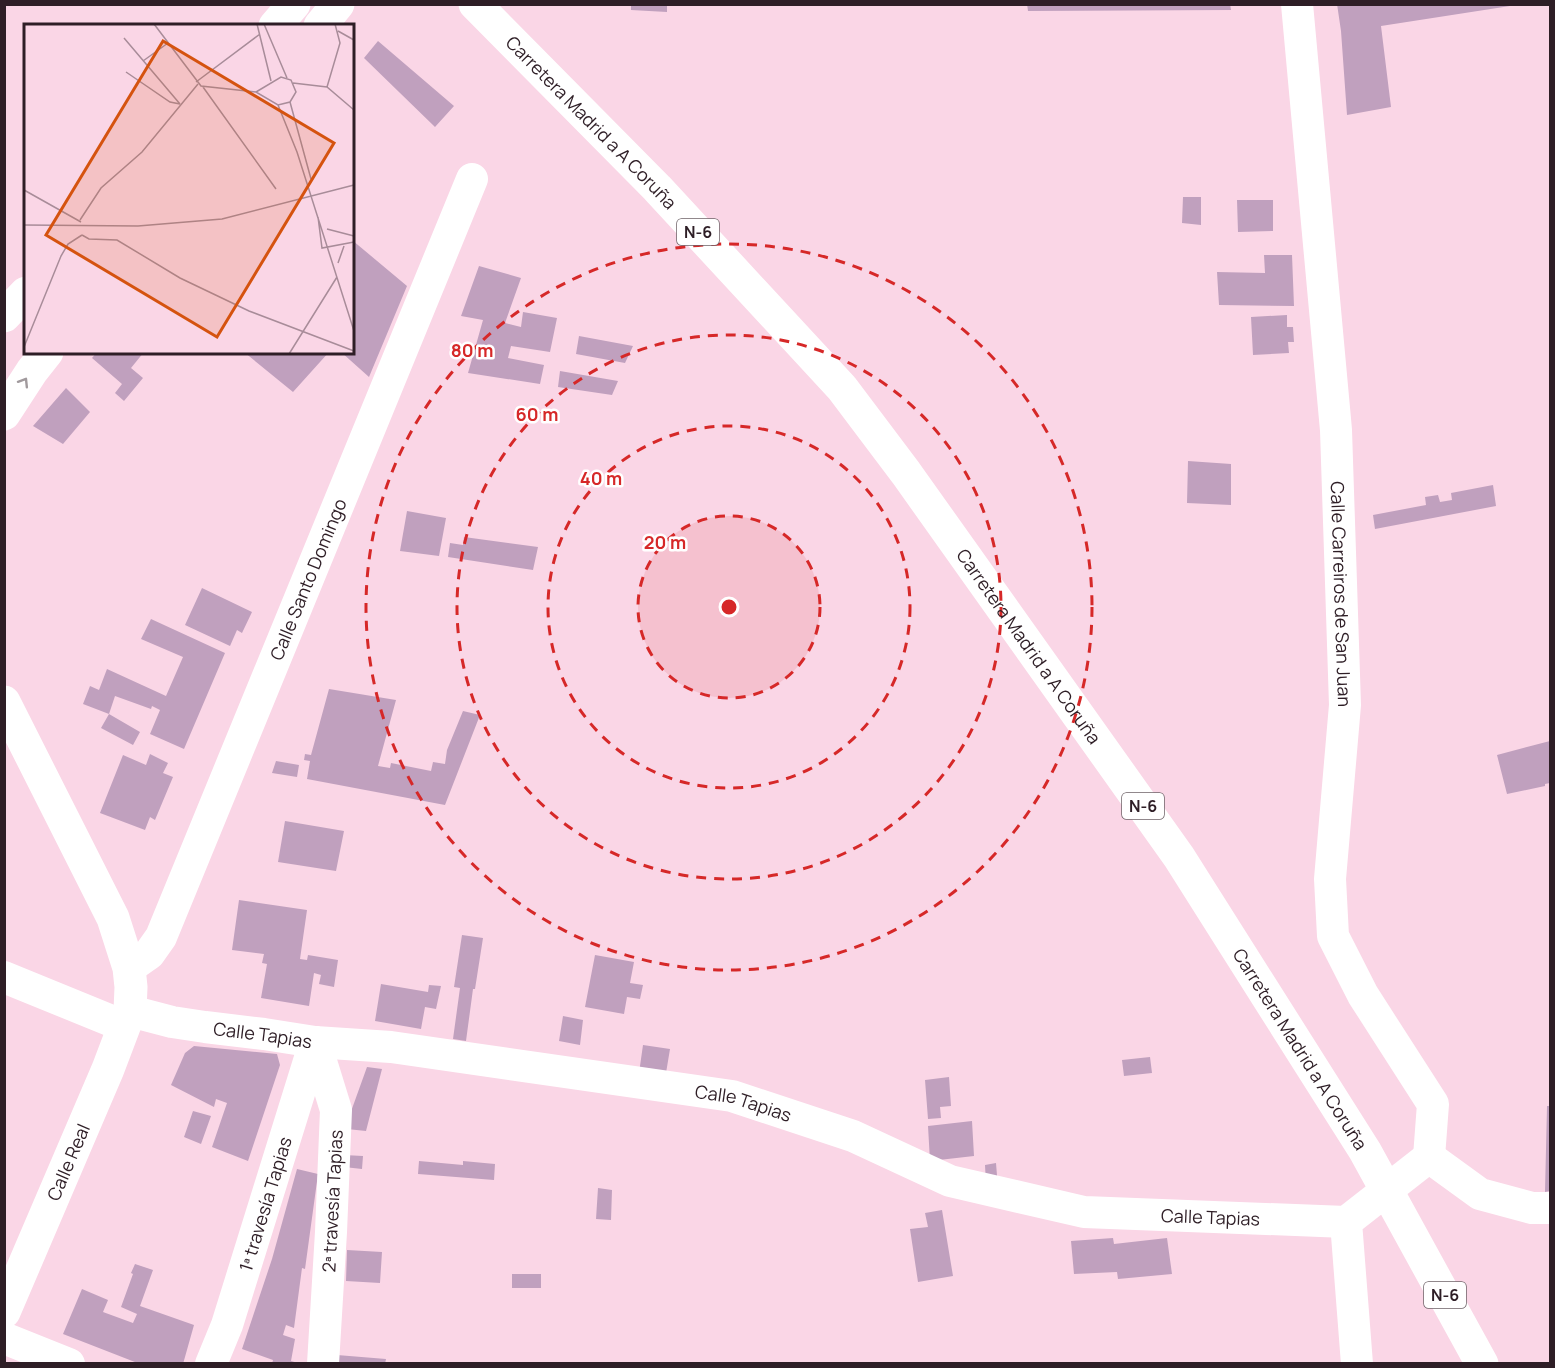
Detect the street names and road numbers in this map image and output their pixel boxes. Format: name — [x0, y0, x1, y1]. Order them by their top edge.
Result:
street label: Carretera Madrid a A Coruña — [501, 30, 682, 214]
road number: N-6 — [677, 219, 719, 245]
street label: Calle Carreiros de San Juan — [1326, 481, 1357, 707]
street label: Calle Santo Domingo — [264, 495, 352, 664]
street label: Carretera Madrid a A Coruña — [951, 544, 1107, 748]
road number: N-6 — [1122, 793, 1164, 819]
street label: Carretera Madrid a A Coruña — [1228, 944, 1373, 1154]
street label: Calle Tapias — [212, 1016, 314, 1053]
street label: Calle Tapias — [694, 1079, 795, 1127]
street label: Calle Real — [41, 1120, 95, 1204]
street label: 2ª travesía Tapias — [316, 1129, 348, 1273]
street label: 1ª travesía Tapias — [233, 1134, 297, 1274]
street label: Calle Tapias — [1160, 1203, 1261, 1231]
road number: N-6 — [1424, 1282, 1466, 1308]

